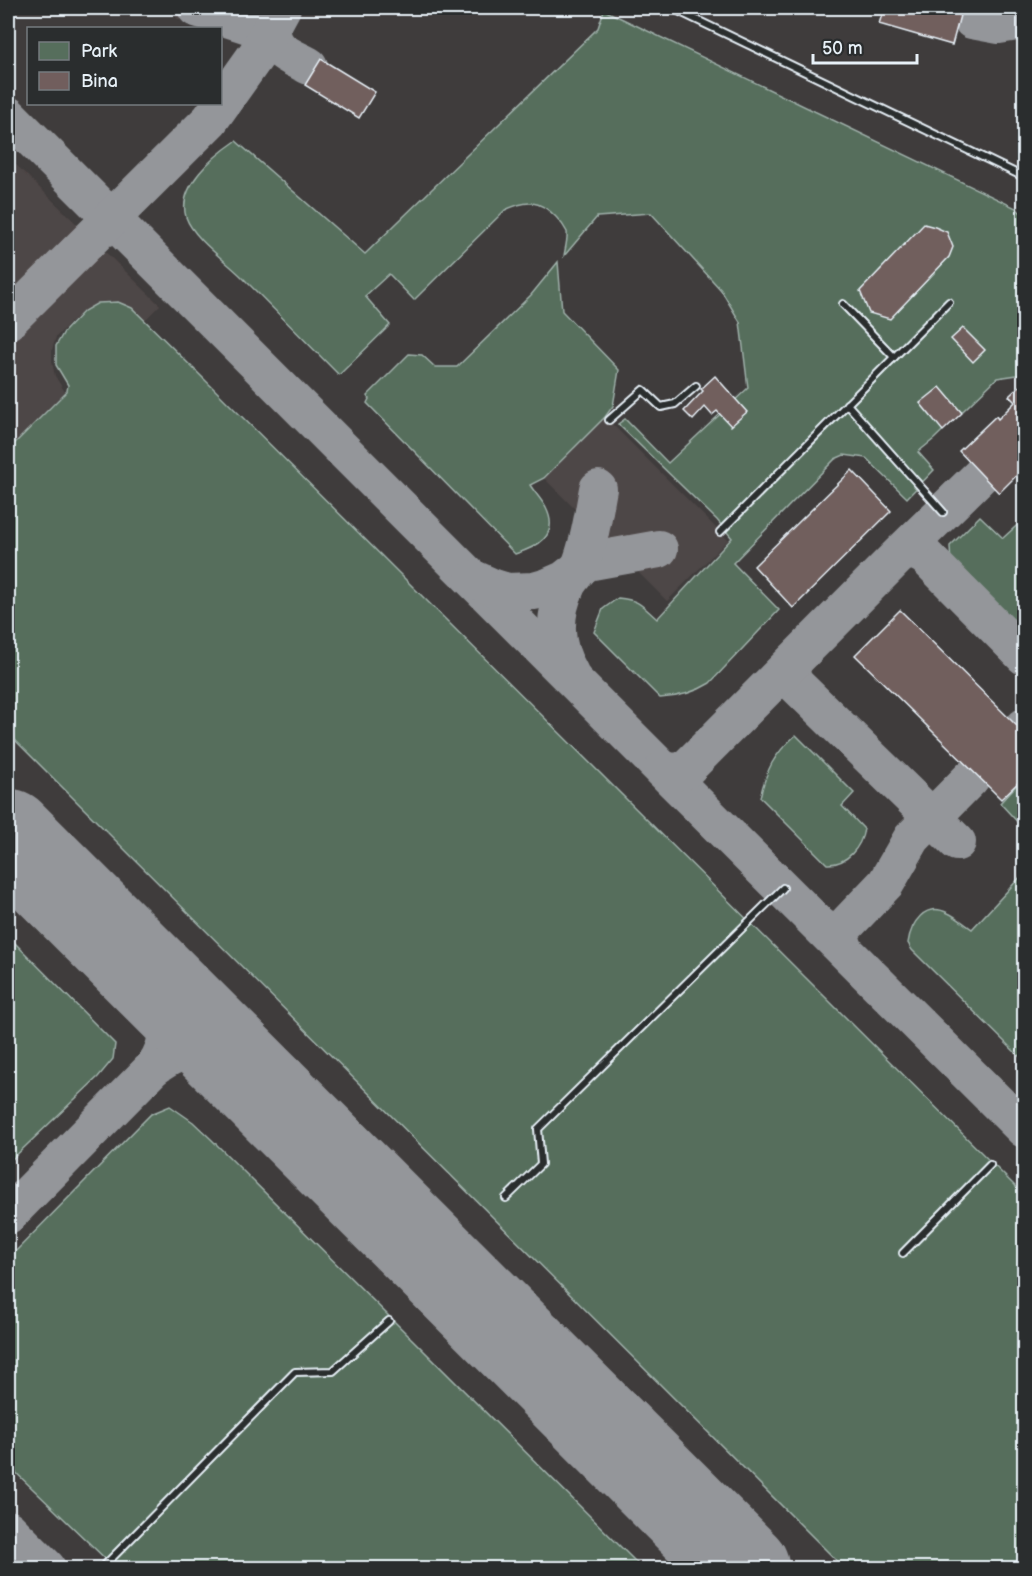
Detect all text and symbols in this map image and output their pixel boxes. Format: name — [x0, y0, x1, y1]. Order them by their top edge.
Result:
legend — [27, 27, 222, 105]
scale bar — [813, 27, 916, 65]
text: 50 m — [822, 38, 863, 59]
text: Park — [81, 41, 117, 62]
text: Bina — [81, 71, 118, 92]

